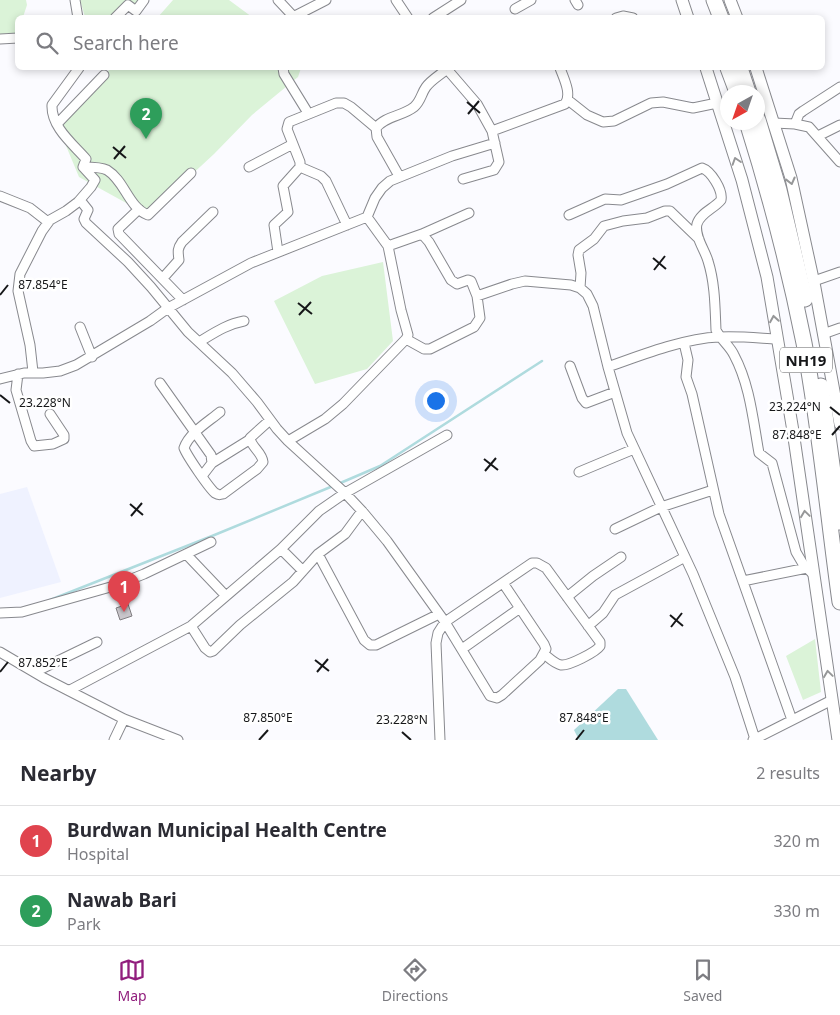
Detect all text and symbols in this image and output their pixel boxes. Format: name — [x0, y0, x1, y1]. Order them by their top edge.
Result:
search box — [15, 15, 825, 70]
icon: search — [33, 29, 61, 57]
text: Search here — [73, 30, 179, 56]
north arrow — [720, 85, 765, 130]
pin: 2 — [130, 98, 162, 139]
one-way arrow — [731, 157, 741, 165]
one-way arrow — [785, 176, 796, 185]
text: 87.854°E — [18, 276, 68, 293]
one-way arrow — [769, 314, 780, 322]
road number: NH19 — [780, 348, 832, 372]
your location — [423, 388, 449, 414]
text: 23.228°N — [19, 394, 71, 411]
text: 23.224°N — [769, 398, 821, 415]
text: 87.848°E — [772, 426, 822, 443]
one-way arrow — [800, 509, 810, 518]
pin: 1 — [108, 571, 140, 612]
text: 87.852°E — [18, 654, 68, 671]
one-way arrow — [823, 670, 834, 678]
text: 87.850°E — [243, 709, 293, 726]
text: 87.848°E — [559, 709, 609, 726]
text: 23.228°N — [376, 711, 428, 728]
text: Nearby — [20, 759, 96, 787]
text: 2 results — [756, 762, 820, 784]
text: Burdwan Municipal Health Centre — [67, 817, 387, 843]
text: 1 — [31, 830, 41, 852]
text: 320 m — [773, 830, 820, 852]
text: Hospital — [67, 843, 129, 865]
text: Nawab Bari — [67, 887, 177, 913]
text: 2 — [31, 900, 41, 922]
text: 330 m — [773, 900, 820, 922]
text: Park — [67, 913, 101, 935]
tab: Map — [118, 956, 147, 1005]
tab: Directions — [382, 956, 448, 1005]
tab: Saved — [683, 956, 722, 1005]

